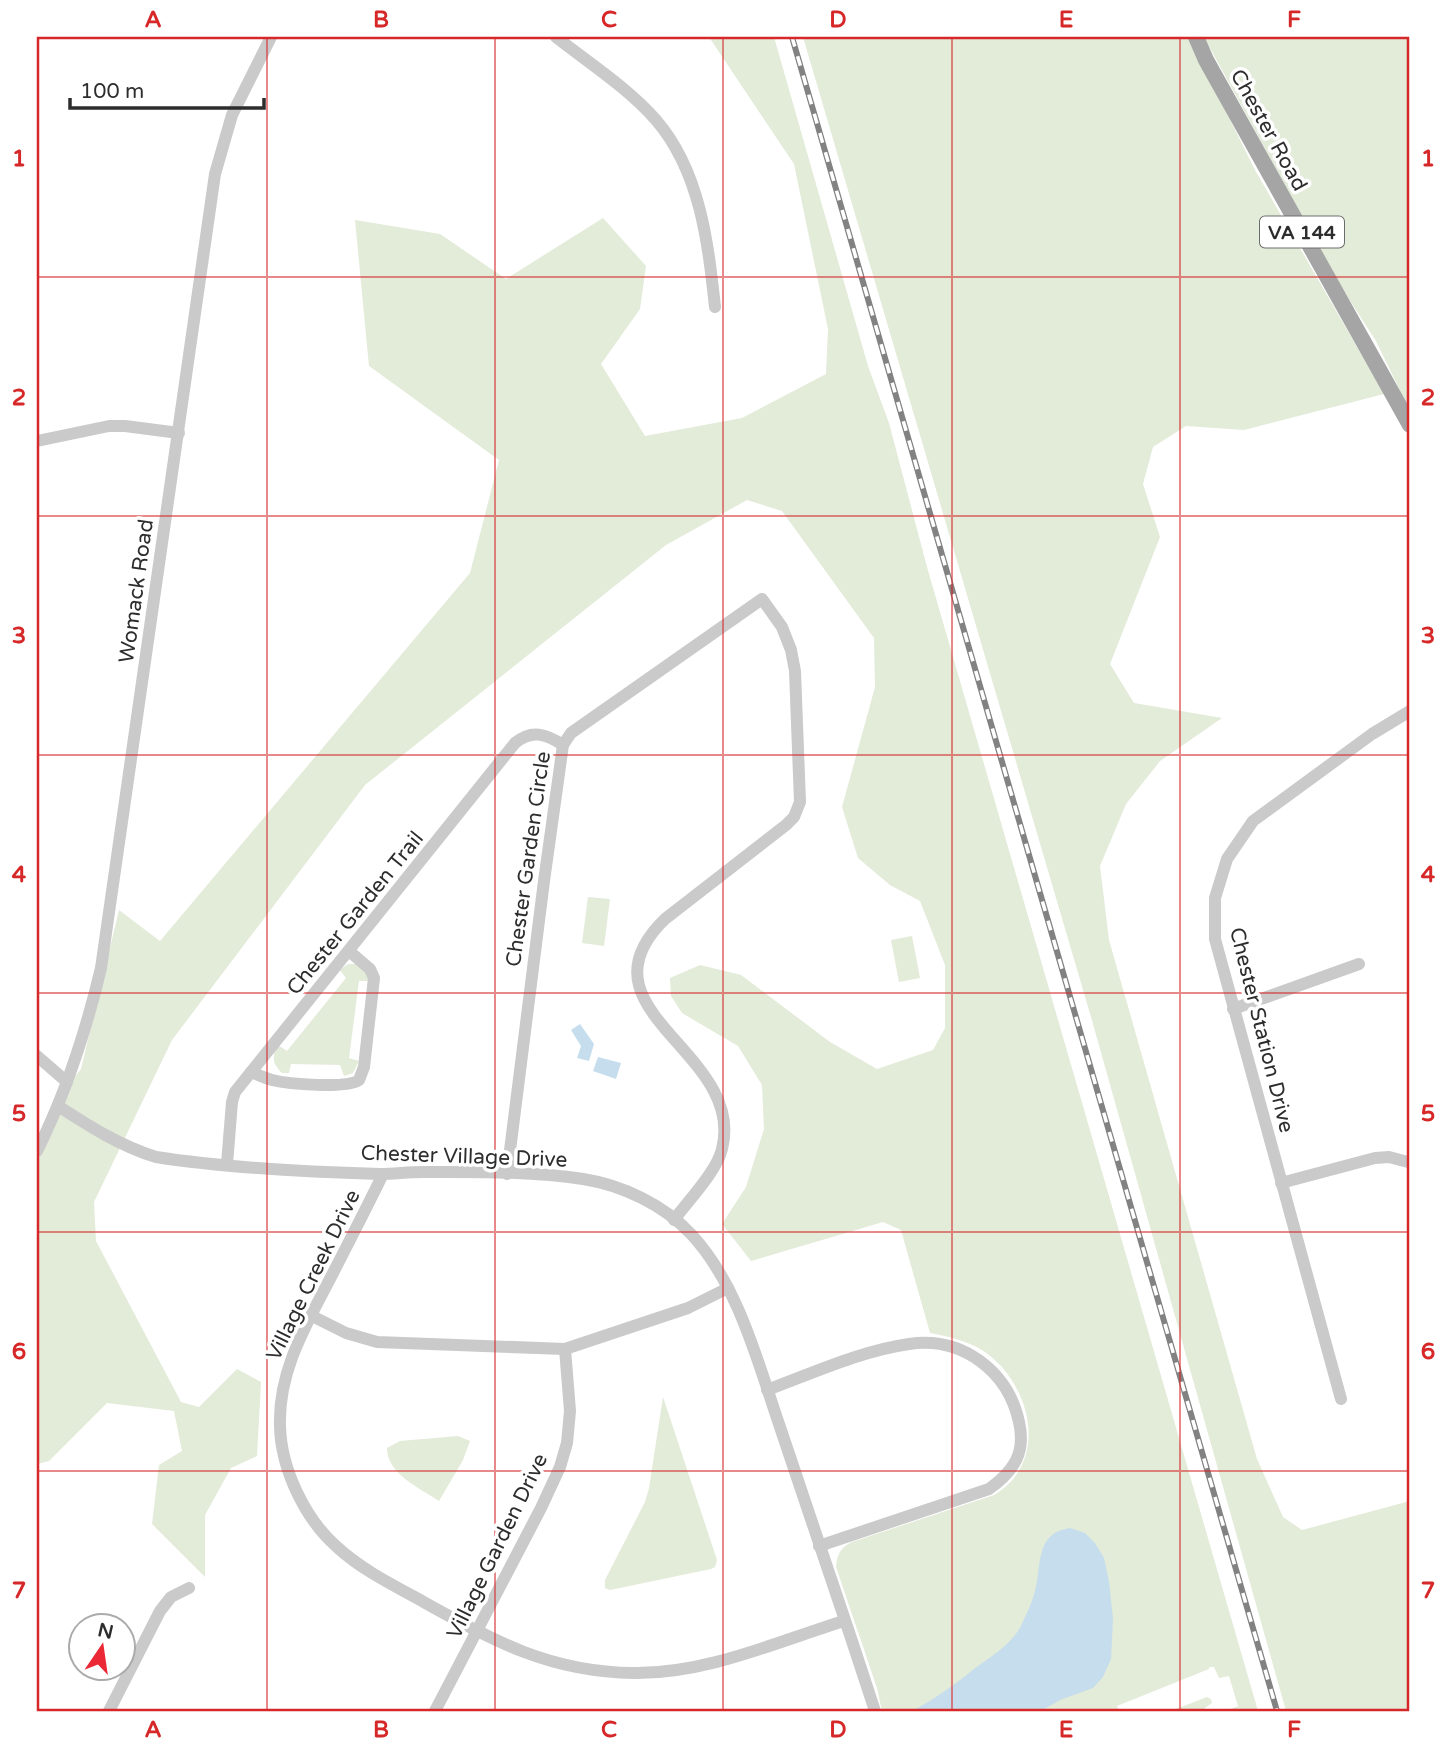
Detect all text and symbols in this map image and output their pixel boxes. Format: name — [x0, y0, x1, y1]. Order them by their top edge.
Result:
text: A — [144, 6, 162, 34]
text: B — [373, 6, 389, 34]
text: C — [601, 6, 617, 34]
text: D — [829, 6, 847, 34]
text: E — [1059, 6, 1073, 34]
text: F — [1287, 6, 1301, 34]
street label: Chester Road — [1225, 65, 1312, 195]
scale bar — [70, 66, 264, 110]
text: 100 m — [80, 79, 144, 104]
text: 1 — [12, 145, 26, 173]
text: 1 — [1421, 145, 1435, 173]
road number: VA 144 — [1260, 216, 1344, 248]
text: 2 — [12, 384, 26, 412]
text: 2 — [1421, 384, 1435, 412]
street label: Womack Road — [114, 518, 159, 665]
text: 3 — [12, 622, 26, 650]
text: 3 — [1421, 622, 1435, 650]
street label: Chester Garden Circle — [501, 750, 556, 968]
street label: Chester Garden Trail — [282, 826, 429, 1000]
text: 4 — [12, 861, 27, 889]
text: 4 — [1421, 861, 1436, 889]
street label: Chester Station Drive — [1224, 925, 1299, 1135]
text: 5 — [12, 1100, 26, 1128]
text: 5 — [1421, 1100, 1435, 1128]
street label: Chester Village Drive — [360, 1140, 568, 1173]
street label: Village Creek Drive — [261, 1186, 366, 1365]
text: 6 — [12, 1338, 26, 1366]
text: 6 — [1421, 1338, 1435, 1366]
street label: Village Garden Drive — [442, 1449, 553, 1643]
text: 7 — [12, 1577, 26, 1605]
text: 7 — [1421, 1577, 1435, 1605]
north arrow — [66, 1612, 136, 1682]
text: N — [96, 1619, 116, 1644]
text: A — [144, 1716, 162, 1744]
text: B — [373, 1716, 389, 1744]
text: C — [601, 1716, 617, 1744]
text: D — [829, 1716, 847, 1744]
text: E — [1059, 1716, 1073, 1744]
text: F — [1287, 1716, 1301, 1744]

